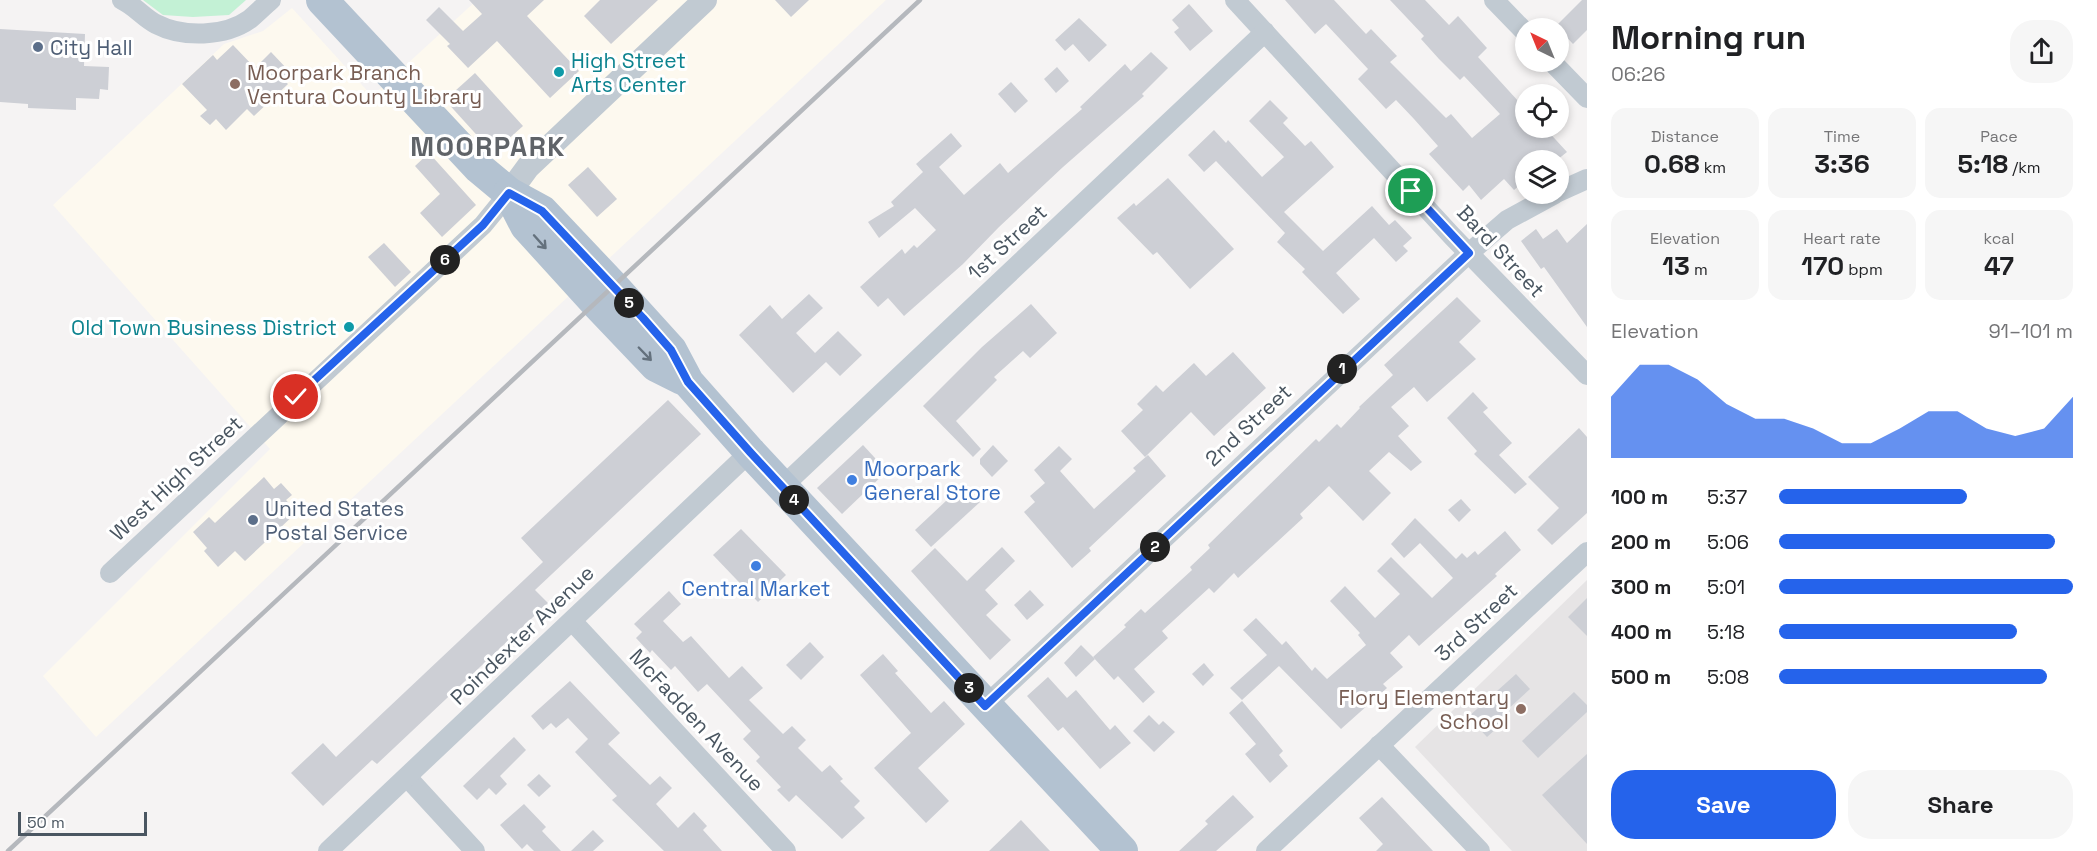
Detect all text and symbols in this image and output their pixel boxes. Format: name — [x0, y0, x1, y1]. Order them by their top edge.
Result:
text: Morning run — [1611, 17, 1806, 59]
north arrow — [1515, 18, 1569, 72]
map controls — [1515, 18, 1569, 204]
button: share — [2010, 20, 2073, 83]
place label: City Hall — [50, 34, 133, 61]
marker: City Hall — [31, 40, 45, 54]
place label: High Street Arts Center — [571, 47, 686, 98]
place label: Moorpark Branch Ventura County Library — [247, 59, 482, 110]
text: 06:26 — [1611, 61, 1665, 87]
marker: High Street Arts Center — [552, 65, 566, 79]
marker: Moorpark Branch Ventura County Library — [228, 77, 242, 91]
button: locate — [1515, 84, 1569, 138]
text: Distance — [1651, 126, 1719, 147]
text: Time — [1824, 126, 1860, 147]
text: Pace — [1980, 126, 2018, 147]
district label: MOORPARK — [410, 129, 566, 164]
text: 0.68 — [1644, 147, 1700, 181]
text: 3:36 — [1814, 147, 1870, 181]
text: 5:18 — [1957, 147, 2008, 181]
button: layers — [1515, 150, 1569, 204]
text: km — [1700, 157, 1726, 178]
text: /km — [2008, 157, 2041, 178]
pin — [1385, 165, 1436, 216]
icon: arrive — [1394, 174, 1427, 207]
street label: 1st Street — [962, 198, 1052, 286]
street label: Bard Street — [1451, 199, 1551, 303]
text: Elevation — [1650, 228, 1720, 249]
text: Heart rate — [1803, 228, 1881, 249]
text: kcal — [1984, 228, 2014, 249]
one-way arrow — [533, 234, 547, 249]
pin: 6 — [430, 245, 460, 275]
text: 6 — [440, 249, 450, 270]
text: 13 — [1662, 249, 1690, 283]
text: 170 — [1801, 249, 1844, 283]
text: 47 — [1984, 249, 2014, 283]
text: m — [1690, 259, 1708, 280]
text: bpm — [1844, 259, 1883, 280]
pin: 5 — [614, 288, 644, 318]
text: 5 — [624, 292, 634, 313]
place label: Old Town Business District — [71, 314, 337, 341]
text: Elevation — [1611, 318, 1699, 344]
text: 91–101 m — [1988, 318, 2073, 344]
marker: Old Town Business District — [342, 320, 356, 334]
one-way arrow — [638, 347, 653, 362]
pin: 1 — [1327, 354, 1357, 384]
text: 1 — [1338, 358, 1346, 379]
pin — [270, 371, 321, 422]
street label: 2nd Street — [1199, 378, 1297, 472]
icon: check — [279, 380, 312, 413]
street label: West High Street — [104, 410, 248, 546]
place label: Moorpark General Store — [864, 455, 1001, 506]
marker: Moorpark General Store — [845, 473, 859, 487]
text: 100 m — [1611, 484, 1668, 510]
text: 5:37 — [1707, 484, 1747, 510]
pin: 4 — [779, 485, 809, 515]
text: 4 — [789, 489, 799, 510]
place label: United States Postal Service — [265, 495, 408, 546]
marker: United States Postal Service — [246, 513, 260, 527]
text: 200 m — [1611, 529, 1671, 555]
text: 5:06 — [1707, 529, 1749, 555]
pin: 2 — [1140, 532, 1170, 562]
text: 2 — [1150, 536, 1160, 557]
street label: Poindexter Avenue — [444, 559, 600, 711]
marker: Central Market — [749, 559, 763, 573]
text: 300 m — [1611, 574, 1671, 600]
text: 5:01 — [1707, 574, 1745, 600]
place label: Central Market — [682, 575, 830, 602]
street label: 3rd Street — [1429, 577, 1523, 667]
text: 400 m — [1611, 619, 1672, 645]
text: 5:18 — [1707, 619, 1745, 645]
street label: McFadden Avenue — [624, 643, 770, 797]
text: 500 m — [1611, 664, 1671, 690]
text: 5:08 — [1707, 664, 1749, 690]
pin: 3 — [954, 673, 984, 703]
text: 3 — [964, 677, 974, 698]
place label: Flory Elementary School — [1338, 684, 1509, 735]
marker: Flory Elementary School — [1514, 702, 1528, 716]
button: Save — [1611, 770, 1836, 839]
button: Share — [1848, 770, 2073, 839]
scale bar — [18, 809, 147, 836]
text: 50 m — [27, 812, 65, 833]

